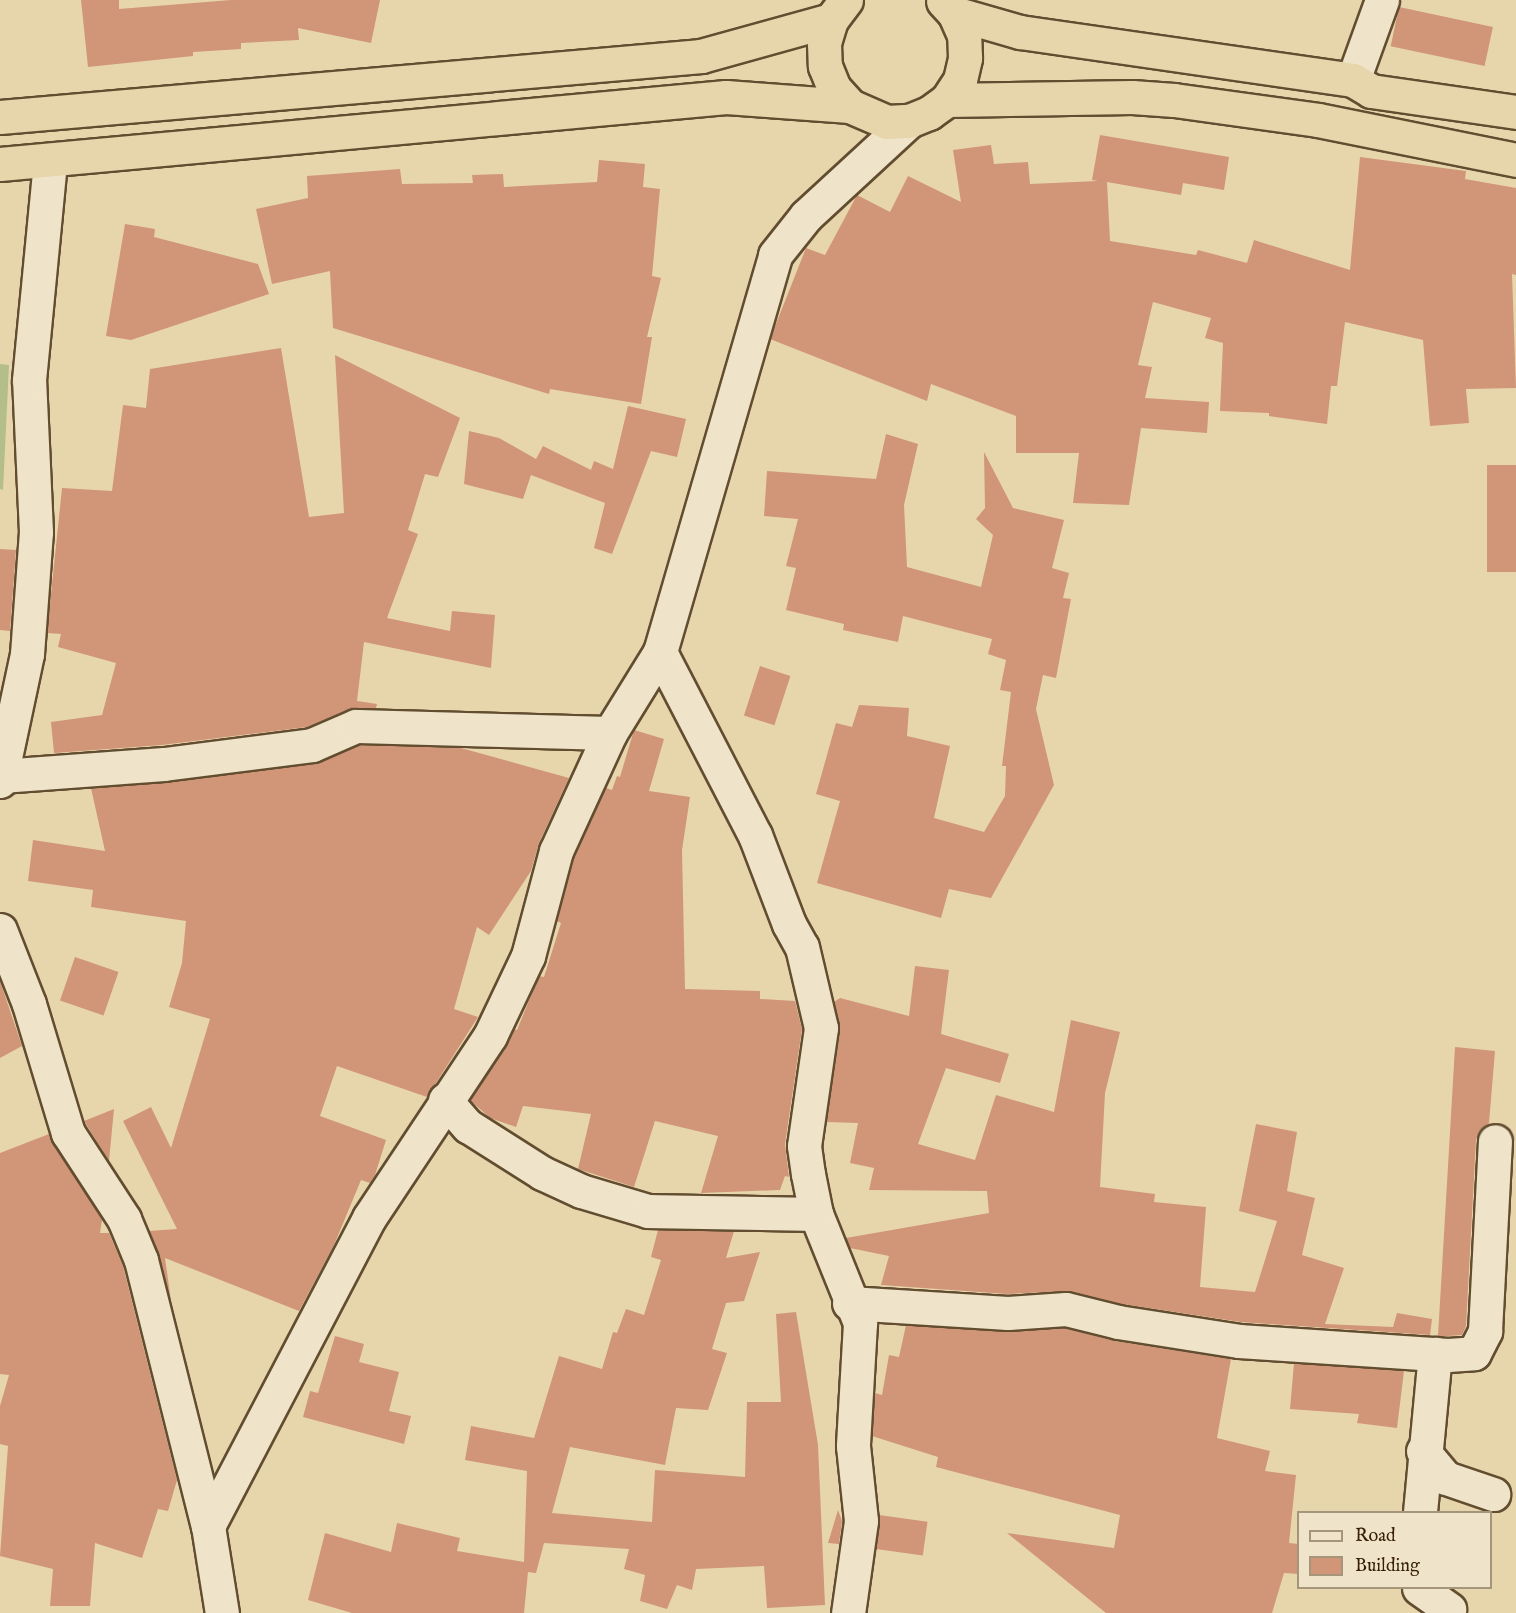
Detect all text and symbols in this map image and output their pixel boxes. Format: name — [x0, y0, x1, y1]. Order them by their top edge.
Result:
legend — [1297, 1511, 1492, 1589]
text: Road — [1355, 1525, 1396, 1548]
text: Building — [1355, 1555, 1420, 1578]

